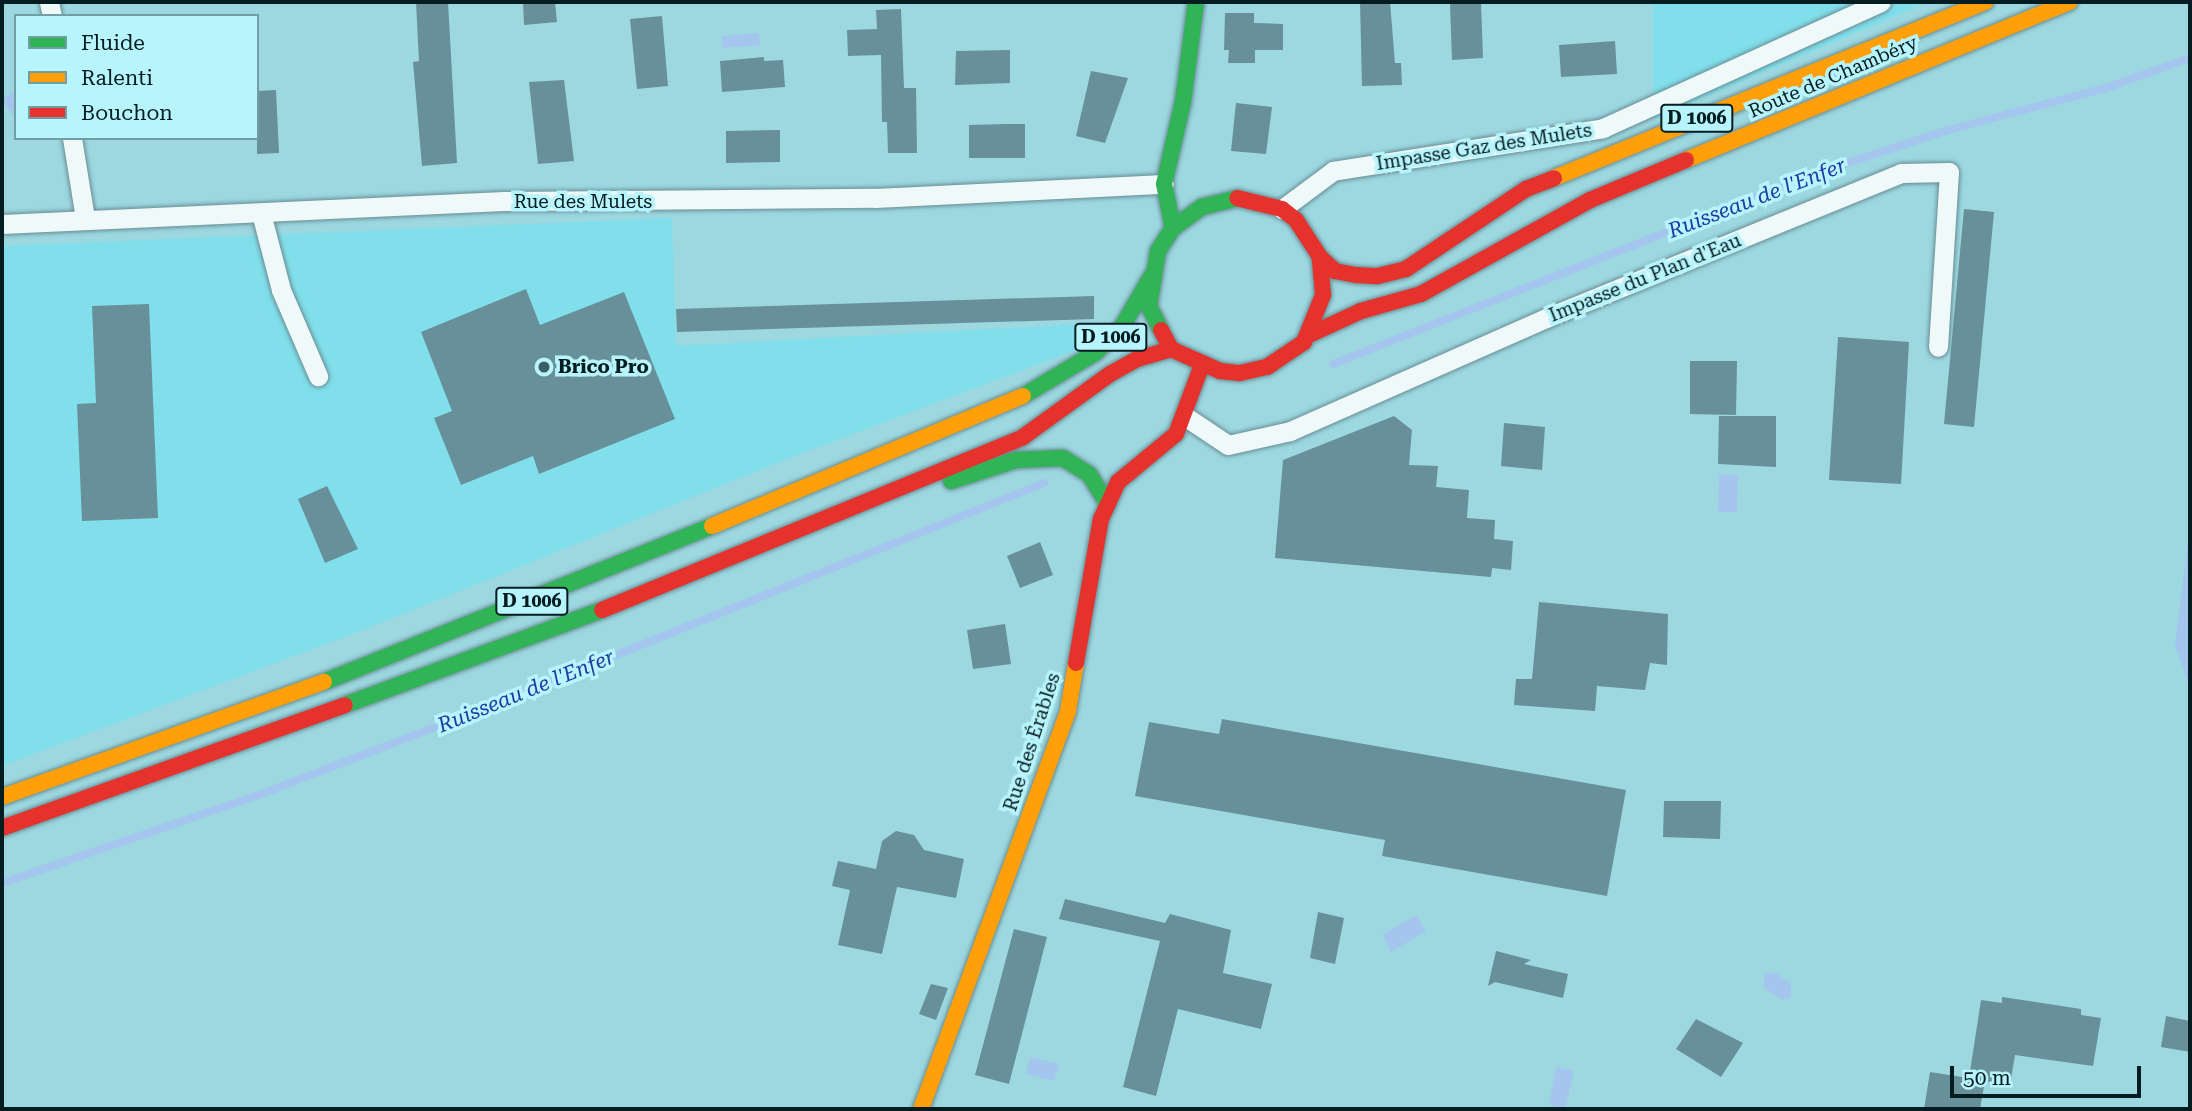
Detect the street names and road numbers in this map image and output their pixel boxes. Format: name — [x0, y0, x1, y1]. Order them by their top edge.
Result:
street label: Route de Chambéry — [1745, 31, 1921, 123]
road number: D 1006 — [1660, 104, 1734, 132]
street label: Impasse Gaz des Mulets — [1375, 119, 1593, 175]
street label: Rue des Mulets — [514, 191, 652, 213]
street label: Impasse du Plan d'Eau — [1546, 229, 1744, 327]
road number: D 1006 — [1074, 323, 1148, 352]
road number: D 1006 — [495, 586, 569, 616]
street label: Rue des Érables — [999, 670, 1065, 814]

